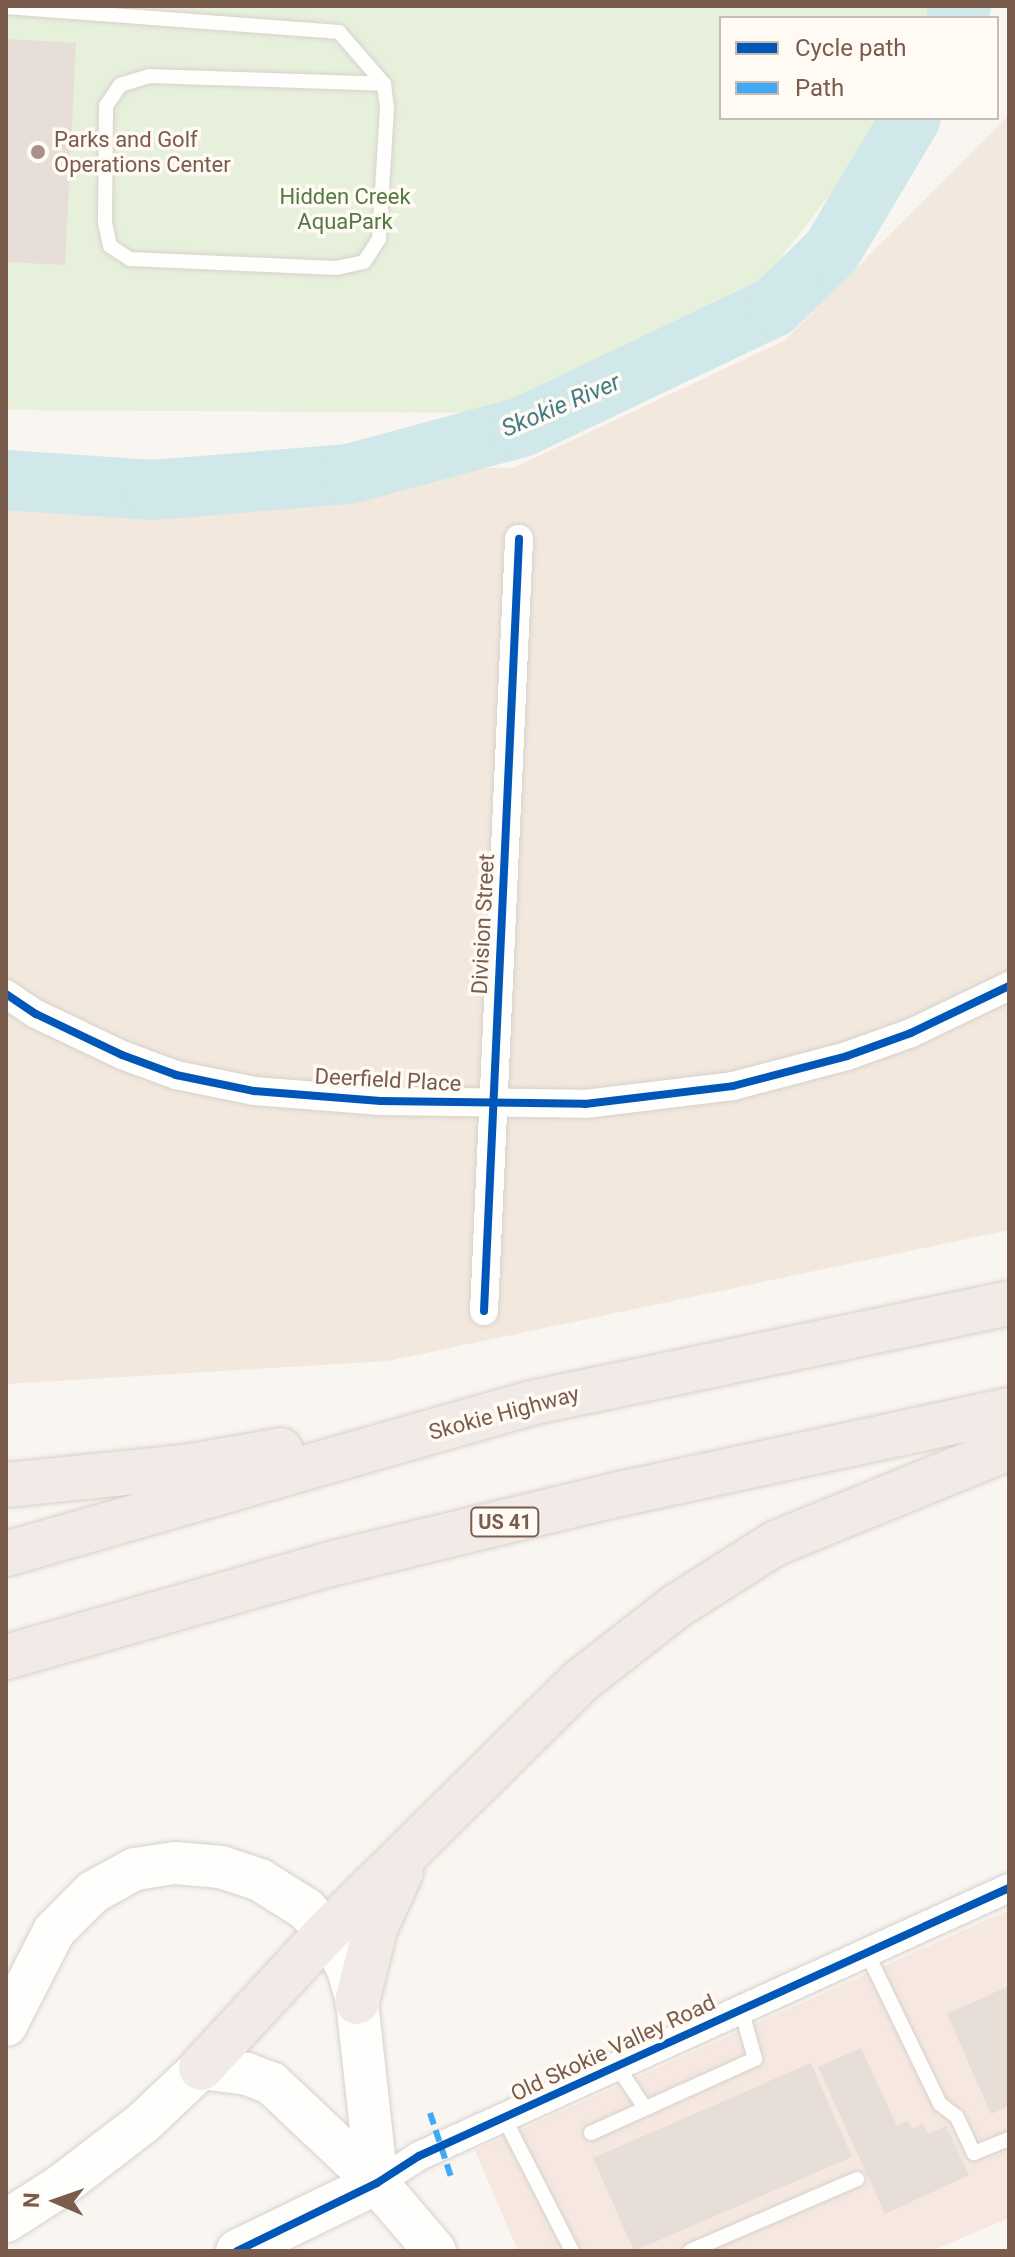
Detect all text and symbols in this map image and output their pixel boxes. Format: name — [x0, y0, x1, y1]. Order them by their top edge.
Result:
legend — [719, 16, 999, 120]
text: Cycle path — [795, 34, 907, 62]
text: Path — [795, 74, 844, 102]
place label: Parks and Golf Operations Center — [54, 126, 231, 178]
marker: Parks and Golf Operations Center — [29, 143, 47, 161]
park label: Hidden Creek AquaPark — [279, 183, 411, 234]
water label: Skokie River — [497, 368, 625, 444]
street label: Division Street — [466, 853, 500, 995]
street label: Deerfield Place — [314, 1063, 462, 1097]
street label: Skokie Highway — [426, 1380, 582, 1446]
road number: US 41 — [469, 1506, 541, 1538]
street label: Old Skokie Valley Road — [506, 1989, 720, 2107]
north arrow — [16, 2161, 96, 2241]
text: N — [19, 2192, 44, 2208]

